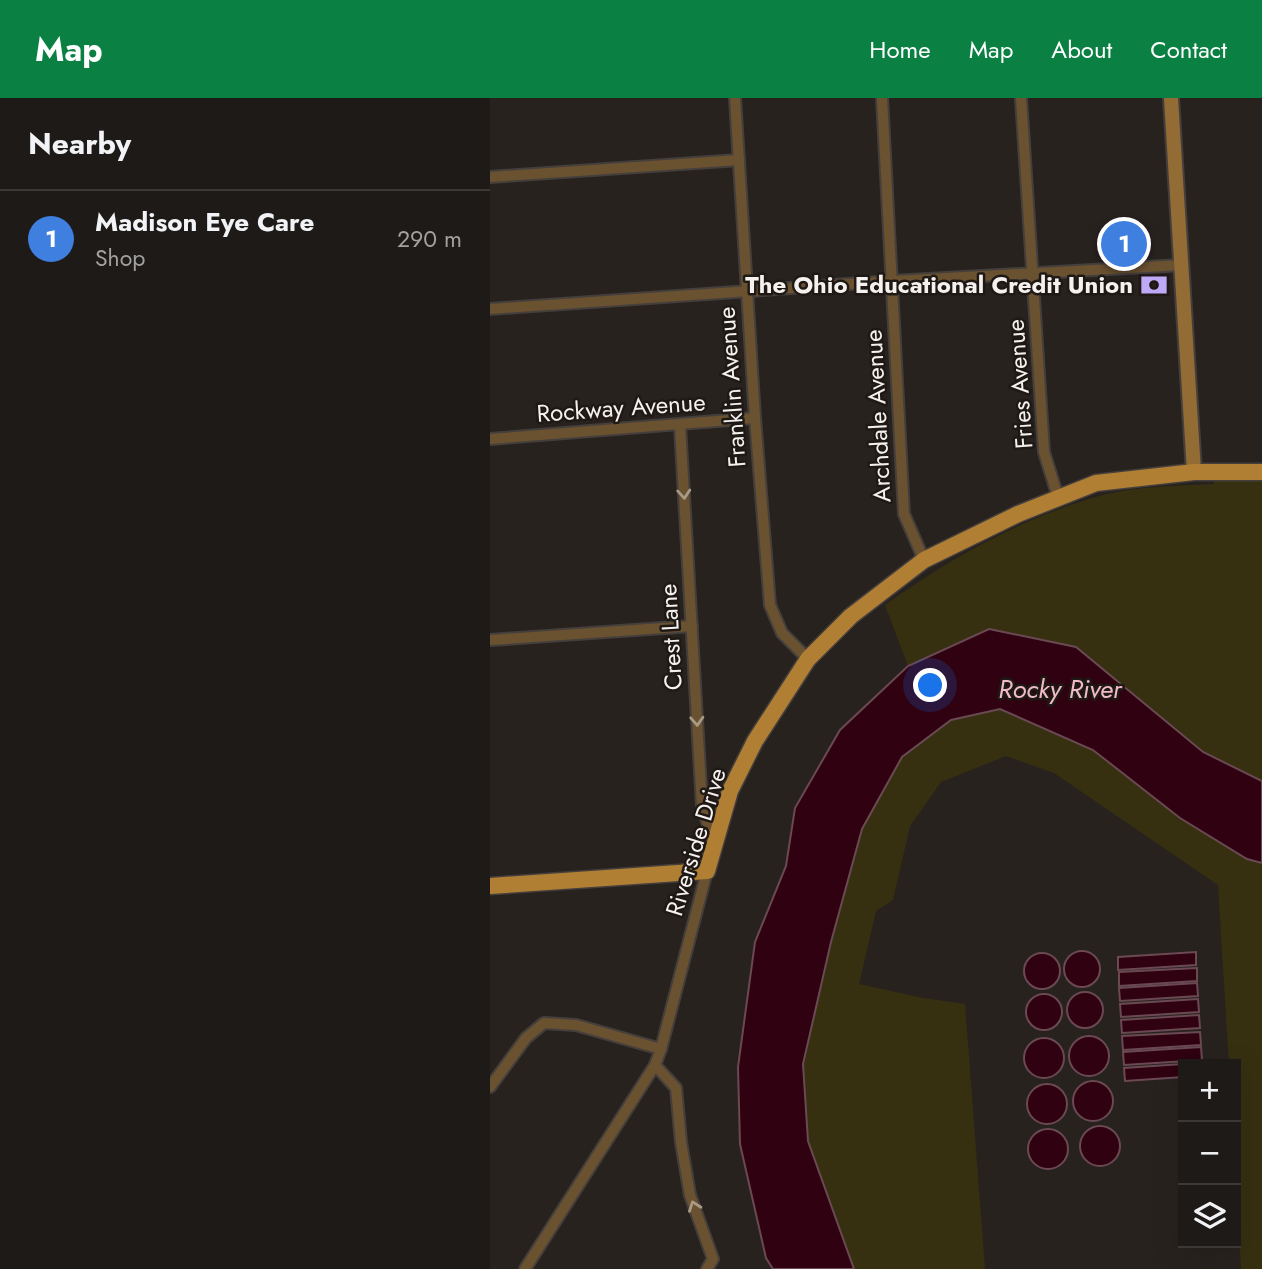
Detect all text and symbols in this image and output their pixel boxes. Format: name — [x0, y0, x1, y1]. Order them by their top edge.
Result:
text: Map — [35, 26, 103, 73]
text: Home — [869, 32, 931, 67]
text: Map — [969, 32, 1013, 67]
text: About — [1051, 32, 1112, 67]
text: Contact — [1150, 32, 1227, 67]
text: Nearby — [28, 122, 131, 165]
text: Madison Eye Care — [95, 203, 314, 241]
pin: 1 — [1101, 218, 1147, 270]
text: 1 — [45, 222, 57, 256]
text: 290 m — [397, 222, 462, 256]
text: Shop — [95, 241, 145, 275]
place label: The Ohio Educational Credit Union — [745, 267, 1133, 302]
bank icon: The Ohio Educational Credit Union — [1139, 270, 1169, 300]
street label: Franklin Avenue — [708, 306, 755, 468]
street label: Fries Avenue — [998, 318, 1041, 450]
street label: Archdale Avenue — [856, 329, 900, 503]
street label: Rockway Avenue — [535, 384, 707, 431]
one-way arrow — [676, 489, 691, 500]
street label: Crest Lane — [650, 583, 691, 691]
your location — [913, 668, 947, 702]
water label: Rocky River — [998, 670, 1123, 708]
one-way arrow — [690, 716, 705, 727]
street label: Riverside Drive — [656, 764, 735, 920]
map controls — [1178, 1059, 1241, 1248]
button: + — [1178, 1059, 1241, 1122]
button: − — [1178, 1122, 1241, 1185]
button: layers — [1178, 1185, 1241, 1248]
one-way arrow — [688, 1200, 702, 1212]

